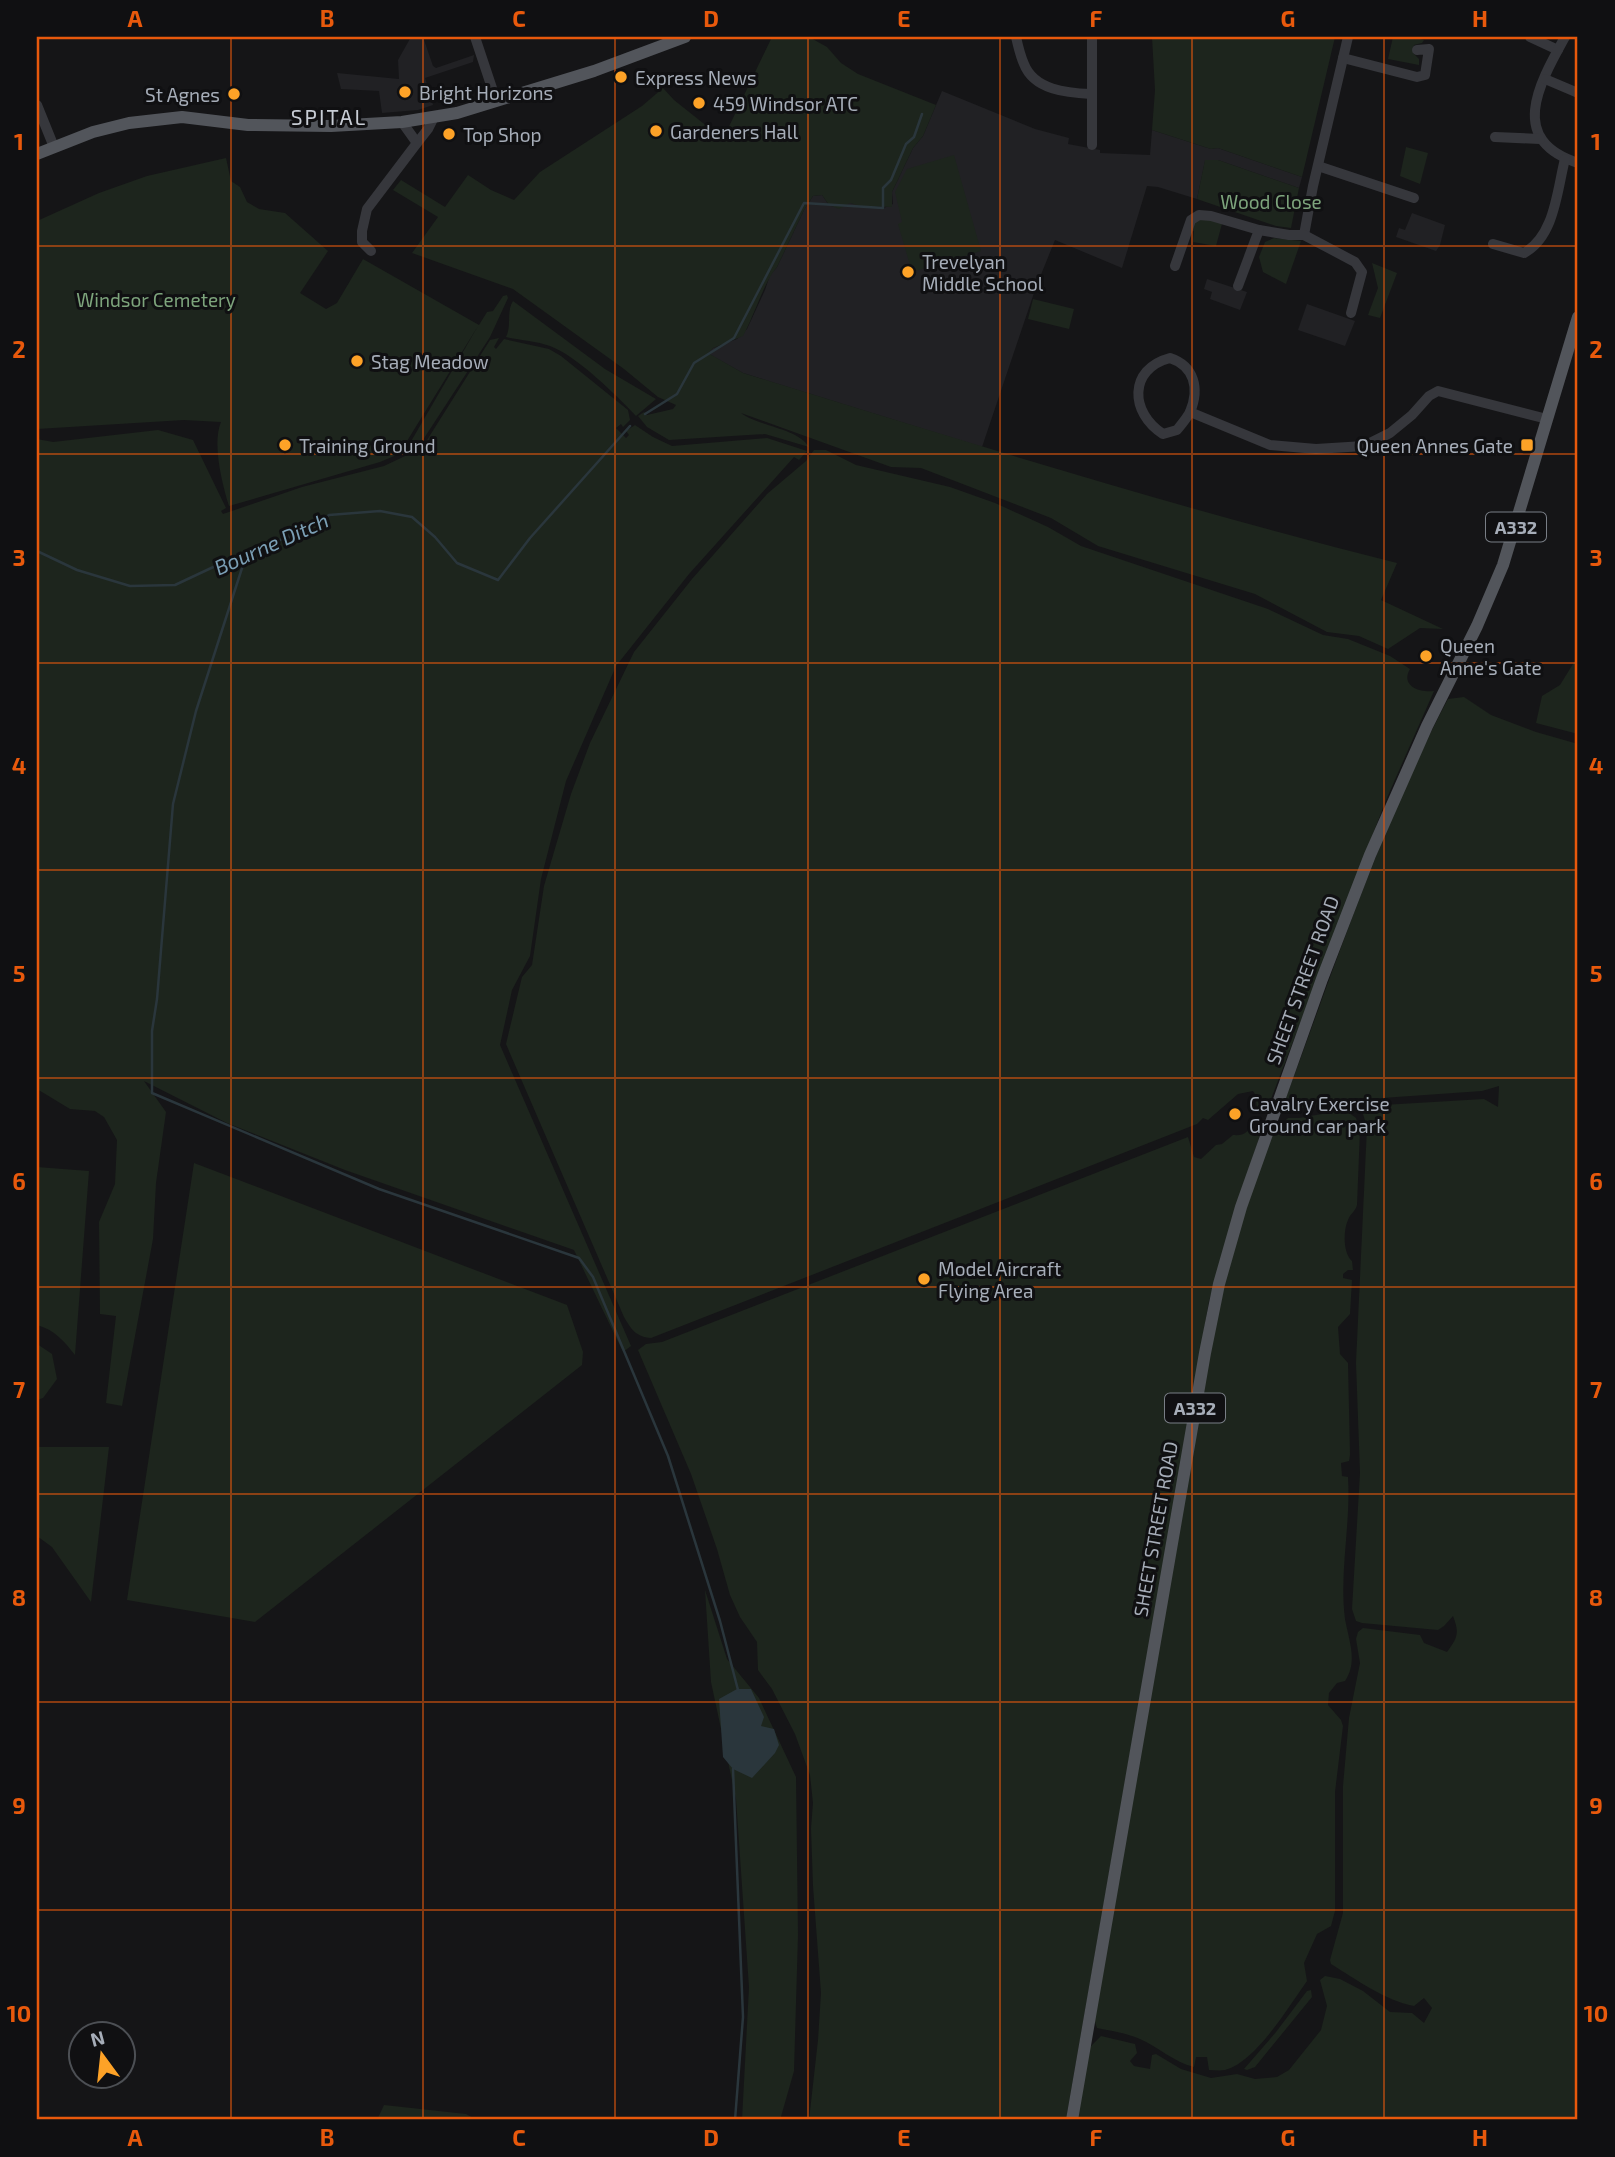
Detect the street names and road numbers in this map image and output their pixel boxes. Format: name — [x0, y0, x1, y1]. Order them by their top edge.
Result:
road number: A332 — [1486, 512, 1546, 542]
street label: SHEET STREET ROAD — [1261, 893, 1343, 1067]
road number: A332 — [1165, 1394, 1225, 1422]
street label: SHEET STREET ROAD — [1128, 1439, 1182, 1619]

